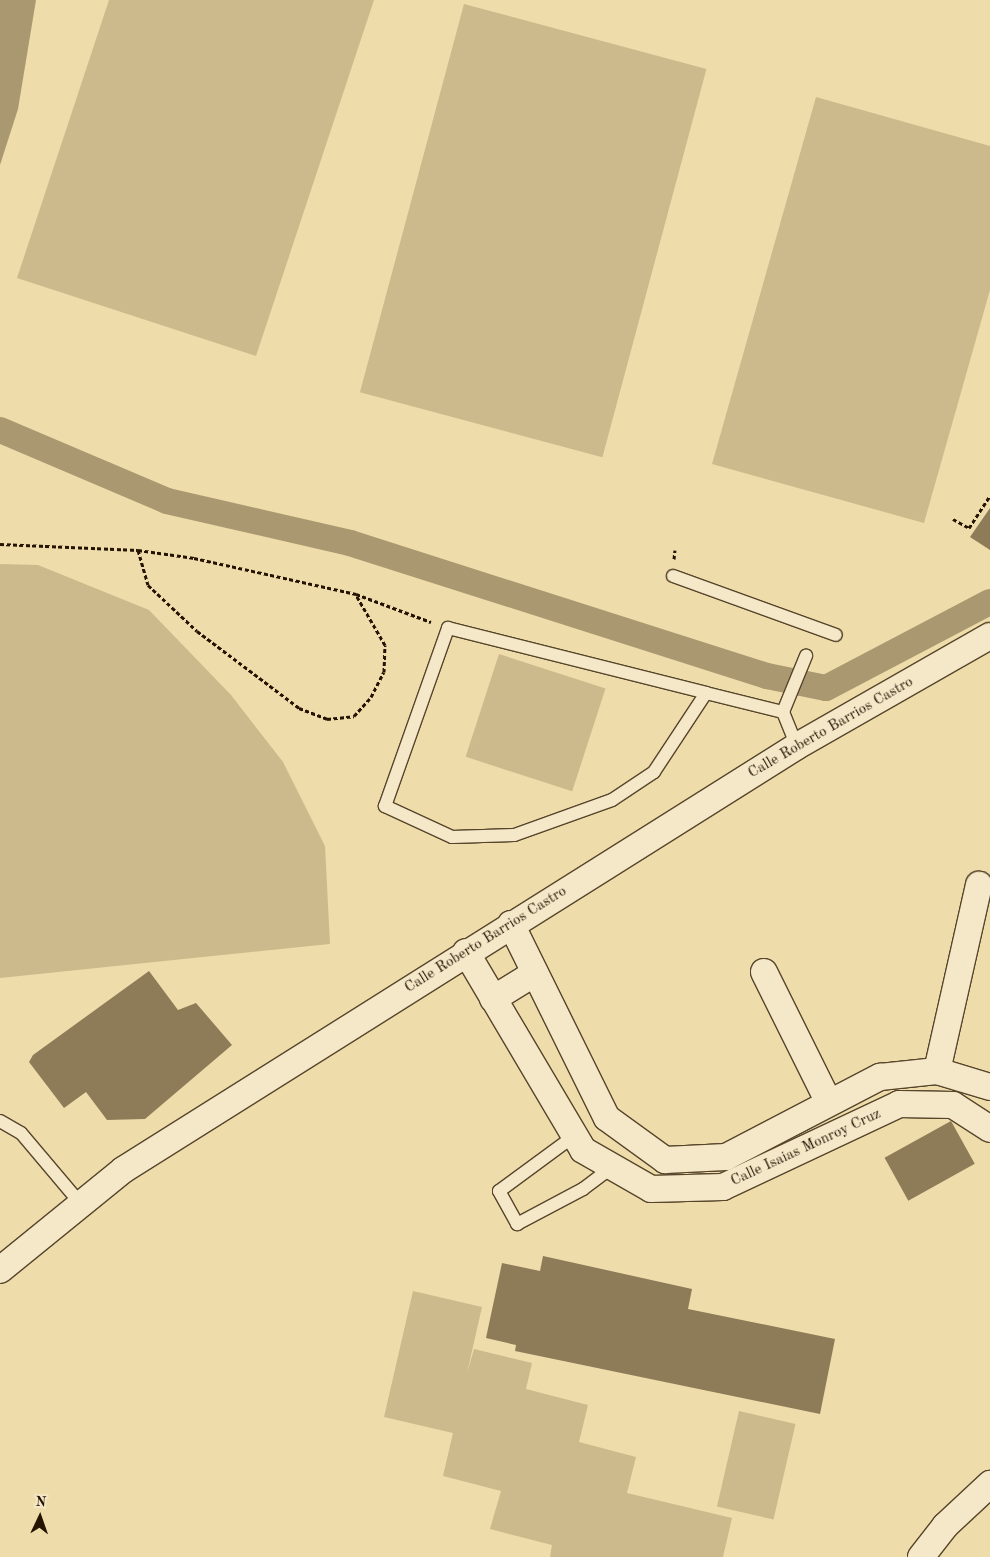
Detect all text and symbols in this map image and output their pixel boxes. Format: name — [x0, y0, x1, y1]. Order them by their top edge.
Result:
street label: Calle Roberto Barrios Castro — [745, 673, 917, 783]
street label: Calle Roberto Barrios Castro — [402, 883, 570, 997]
street label: Calle Isaias Monroy Cruz — [728, 1105, 884, 1191]
north arrow — [15, 1492, 65, 1542]
text: N — [35, 1495, 46, 1509]

